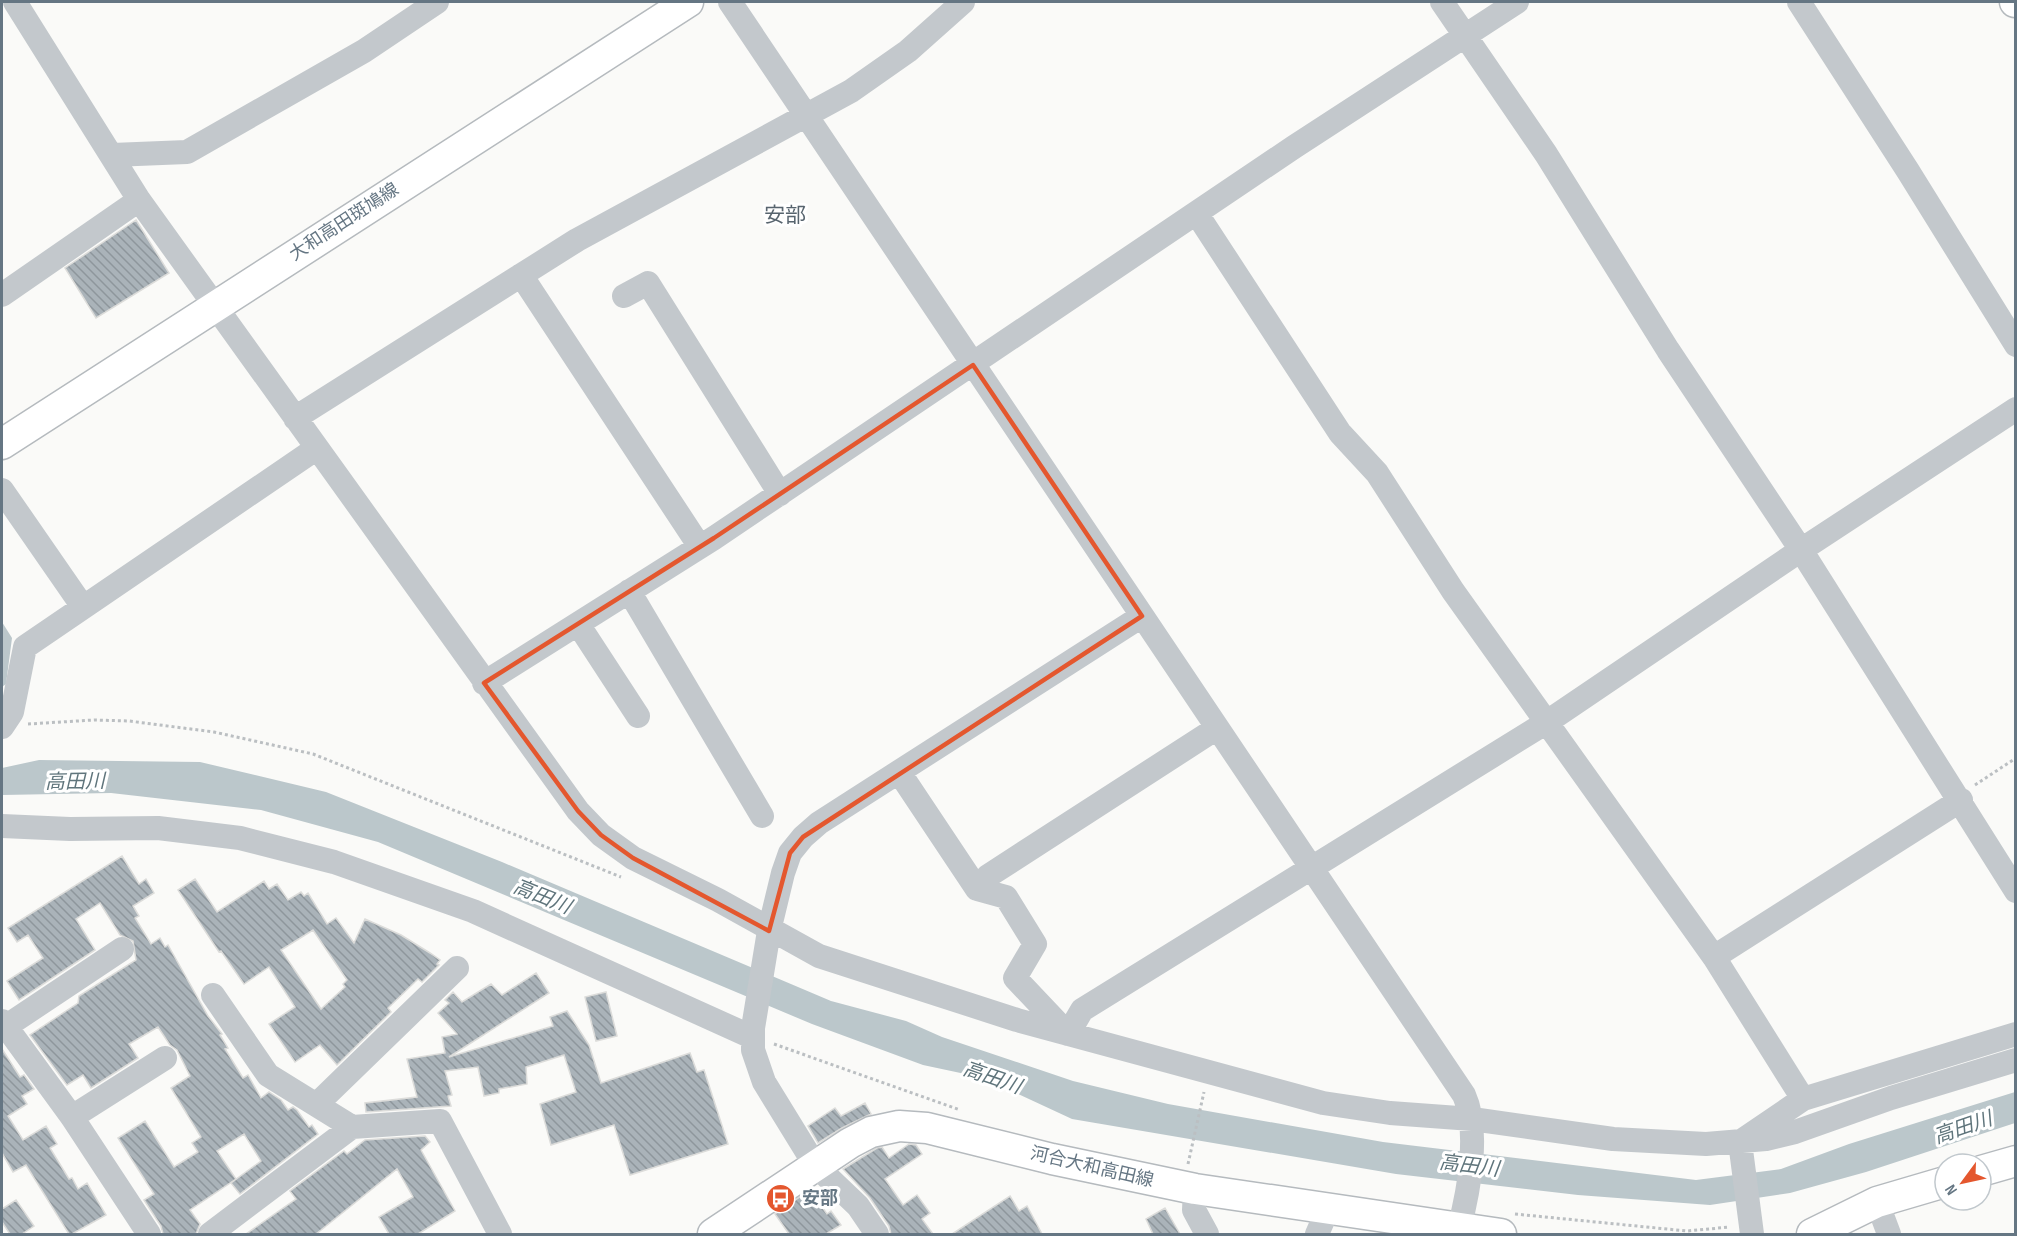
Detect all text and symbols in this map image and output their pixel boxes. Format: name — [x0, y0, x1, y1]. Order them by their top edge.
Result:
street label: 大和高田斑鳩線 — [285, 179, 403, 265]
district label: 安部 — [764, 203, 806, 228]
water label: 高田川 — [45, 769, 107, 795]
water label: 高田川 — [510, 875, 576, 920]
water label: 高田川 — [960, 1057, 1026, 1100]
water label: 高田川 — [1931, 1106, 1997, 1149]
street label: 河合大和高田線 — [1028, 1143, 1156, 1191]
water label: 高田川 — [1438, 1150, 1502, 1182]
north arrow — [1933, 1152, 1993, 1212]
text: N — [1941, 1181, 1962, 1198]
bus stop icon: 安部 — [765, 1182, 797, 1214]
place label: 安部 — [802, 1188, 838, 1209]

